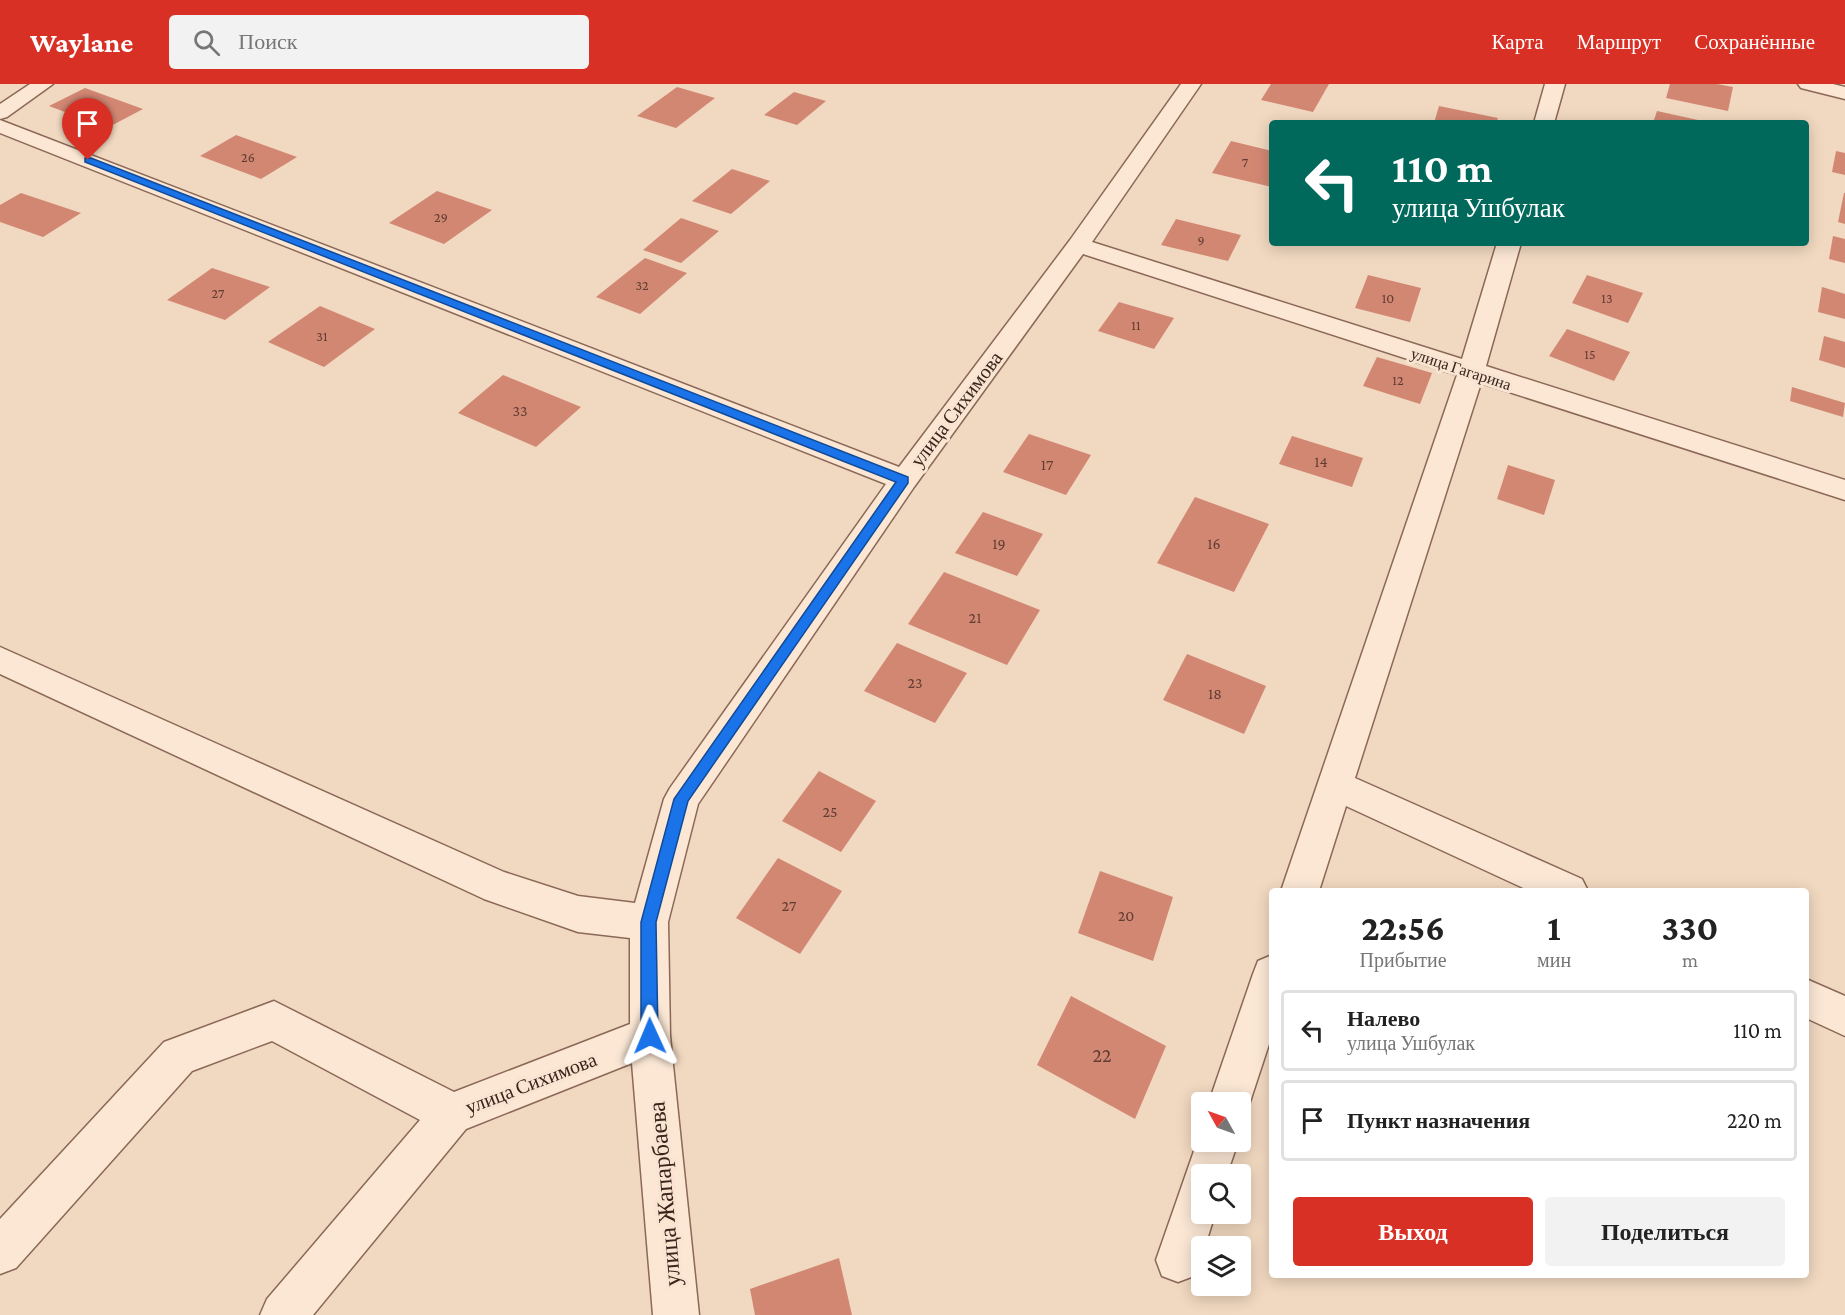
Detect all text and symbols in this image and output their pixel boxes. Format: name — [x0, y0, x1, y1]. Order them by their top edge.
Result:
search box — [169, 15, 589, 69]
icon: search — [190, 26, 223, 59]
text: Waylane — [30, 27, 133, 58]
text: Поиск — [238, 29, 297, 54]
text: Карта — [1492, 30, 1544, 54]
text: Маршрут — [1577, 30, 1661, 54]
text: Сохранённые — [1694, 30, 1815, 54]
pin — [62, 98, 113, 160]
icon: arrive — [71, 107, 104, 140]
icon: left — [1293, 144, 1371, 222]
text: 110 m — [1392, 144, 1493, 191]
house number: 26 — [241, 149, 255, 165]
house number: 7 — [1242, 154, 1249, 170]
text: улица Ушбулак — [1392, 193, 1565, 223]
house number: 29 — [434, 209, 448, 225]
house number: 9 — [1197, 232, 1205, 248]
house number: 32 — [635, 277, 649, 293]
house number: 27 — [212, 285, 225, 301]
house number: 10 — [1382, 290, 1394, 306]
house number: 13 — [1601, 290, 1613, 306]
house number: 11 — [1131, 317, 1141, 333]
house number: 31 — [316, 328, 328, 344]
street label: улица Гагарина — [1408, 345, 1513, 394]
house number: 15 — [1584, 346, 1596, 362]
street label: улица Сихимова — [906, 347, 1007, 472]
house number: 12 — [1392, 372, 1404, 388]
house number: 33 — [512, 402, 528, 419]
house number: 14 — [1314, 453, 1328, 470]
house number: 17 — [1041, 456, 1054, 473]
house number: 19 — [992, 535, 1006, 552]
house number: 16 — [1207, 535, 1221, 552]
house number: 21 — [969, 609, 981, 626]
house number: 23 — [907, 674, 923, 691]
house number: 18 — [1208, 685, 1222, 702]
house number: 25 — [822, 803, 838, 820]
house number: 27 — [782, 897, 797, 914]
house number: 20 — [1118, 907, 1134, 924]
text: 22:56 — [1361, 908, 1445, 948]
text: 1 — [1547, 908, 1561, 948]
text: 330 — [1662, 908, 1718, 948]
text: Прибытие — [1359, 949, 1447, 971]
text: мин — [1537, 949, 1571, 971]
text: m — [1682, 949, 1698, 971]
position arrow — [618, 1004, 682, 1068]
text: Налево — [1347, 1006, 1420, 1031]
icon: left — [1296, 1014, 1329, 1047]
text: 110 m — [1733, 1018, 1782, 1043]
text: улица Ушбулак — [1347, 1032, 1475, 1054]
house number: 22 — [1093, 1044, 1111, 1066]
street label: улица Сихимова — [462, 1048, 600, 1119]
north arrow — [1191, 1092, 1251, 1152]
map controls — [1191, 1092, 1251, 1296]
street label: улица Жапарбаева — [642, 1100, 686, 1288]
icon: arrive — [1296, 1104, 1329, 1137]
text: Пункт назначения — [1347, 1108, 1530, 1133]
text: 220 m — [1727, 1108, 1782, 1133]
button: search — [1191, 1164, 1251, 1224]
button: Выход — [1293, 1197, 1533, 1266]
button: Поделиться — [1545, 1197, 1785, 1266]
button: layers — [1191, 1236, 1251, 1296]

